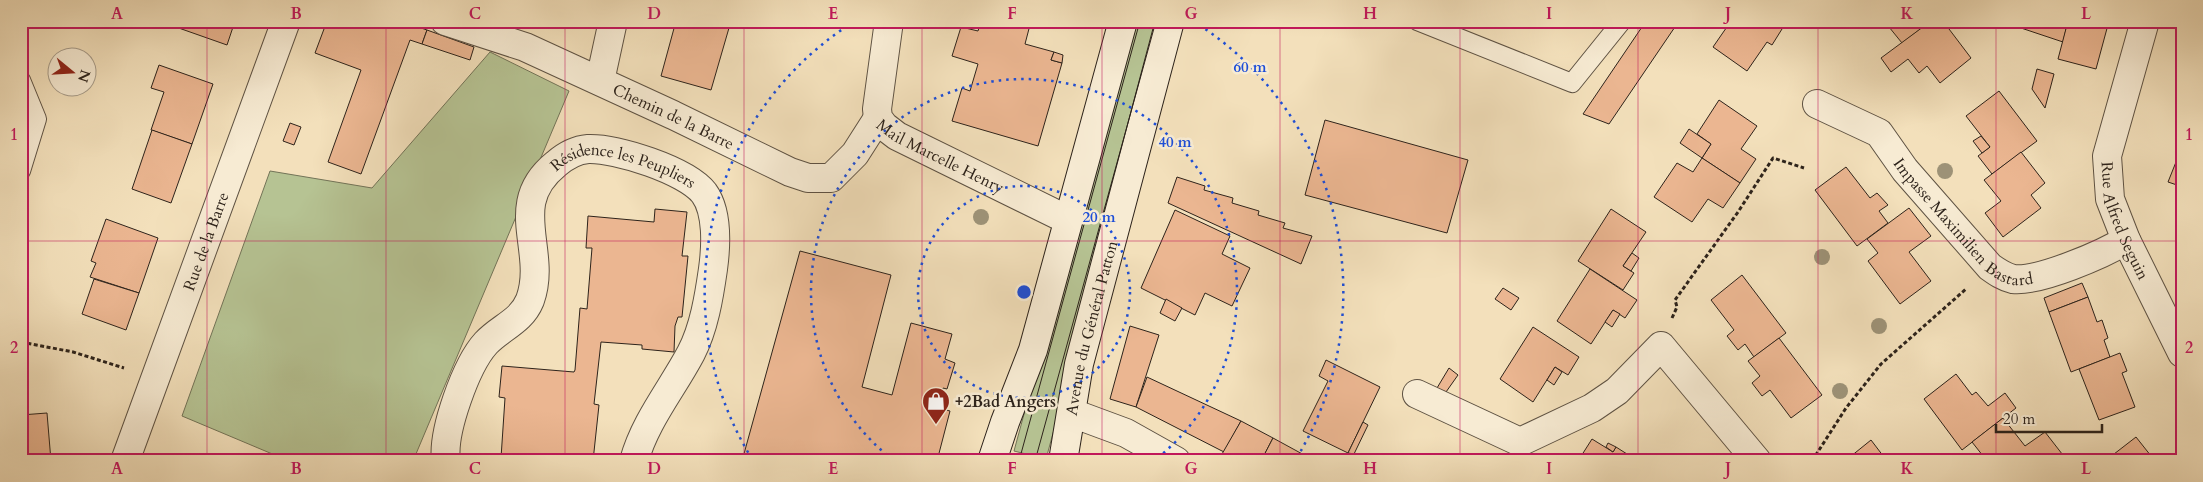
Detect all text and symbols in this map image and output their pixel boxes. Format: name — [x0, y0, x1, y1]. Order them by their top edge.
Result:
text: A — [111, 3, 123, 25]
text: B — [290, 3, 302, 25]
text: C — [469, 3, 481, 25]
text: D — [647, 3, 661, 25]
text: E — [828, 3, 838, 25]
text: F — [1007, 3, 1017, 25]
text: G — [1184, 3, 1198, 25]
text: H — [1363, 3, 1377, 25]
text: I — [1546, 3, 1552, 25]
text: J — [1723, 3, 1731, 25]
text: K — [1901, 3, 1914, 25]
text: L — [2081, 3, 2092, 25]
north arrow — [48, 48, 98, 98]
text: 60 m — [1233, 57, 1267, 77]
text: N — [73, 67, 95, 85]
street label: Chemin de la Barre — [609, 79, 738, 155]
street label: Mail Marcelle Henry — [872, 114, 1008, 199]
text: 1 — [10, 124, 18, 146]
text: 1 — [2185, 124, 2193, 146]
text: 40 m — [1158, 132, 1192, 152]
street label: Résidence les Peupliers — [546, 139, 700, 194]
street label: Impasse Maximilien Bastard — [1888, 154, 2035, 291]
street label: Rue Alfred Seguin — [2095, 161, 2154, 284]
street label: Rue de la Barre — [178, 189, 234, 294]
text: 20 m — [1082, 207, 1116, 227]
street label: Avenue du Général Patton — [1061, 238, 1123, 417]
centre of rings — [1015, 283, 1033, 301]
text: 2 — [10, 337, 18, 359]
text: 2 — [2185, 337, 2193, 359]
shop icon: +2Bad Angers — [921, 386, 951, 425]
place label: +2Bad Angers — [955, 391, 1056, 413]
scale bar — [1996, 402, 2102, 434]
text: 20 m — [2003, 409, 2035, 429]
text: A — [111, 458, 123, 480]
text: B — [290, 458, 302, 480]
text: C — [469, 458, 481, 480]
text: D — [647, 458, 661, 480]
text: E — [828, 458, 838, 480]
text: F — [1007, 458, 1017, 480]
text: G — [1184, 458, 1198, 480]
text: H — [1363, 458, 1377, 480]
text: I — [1546, 458, 1552, 480]
text: J — [1723, 458, 1731, 480]
text: K — [1901, 458, 1914, 480]
text: L — [2081, 458, 2092, 480]

